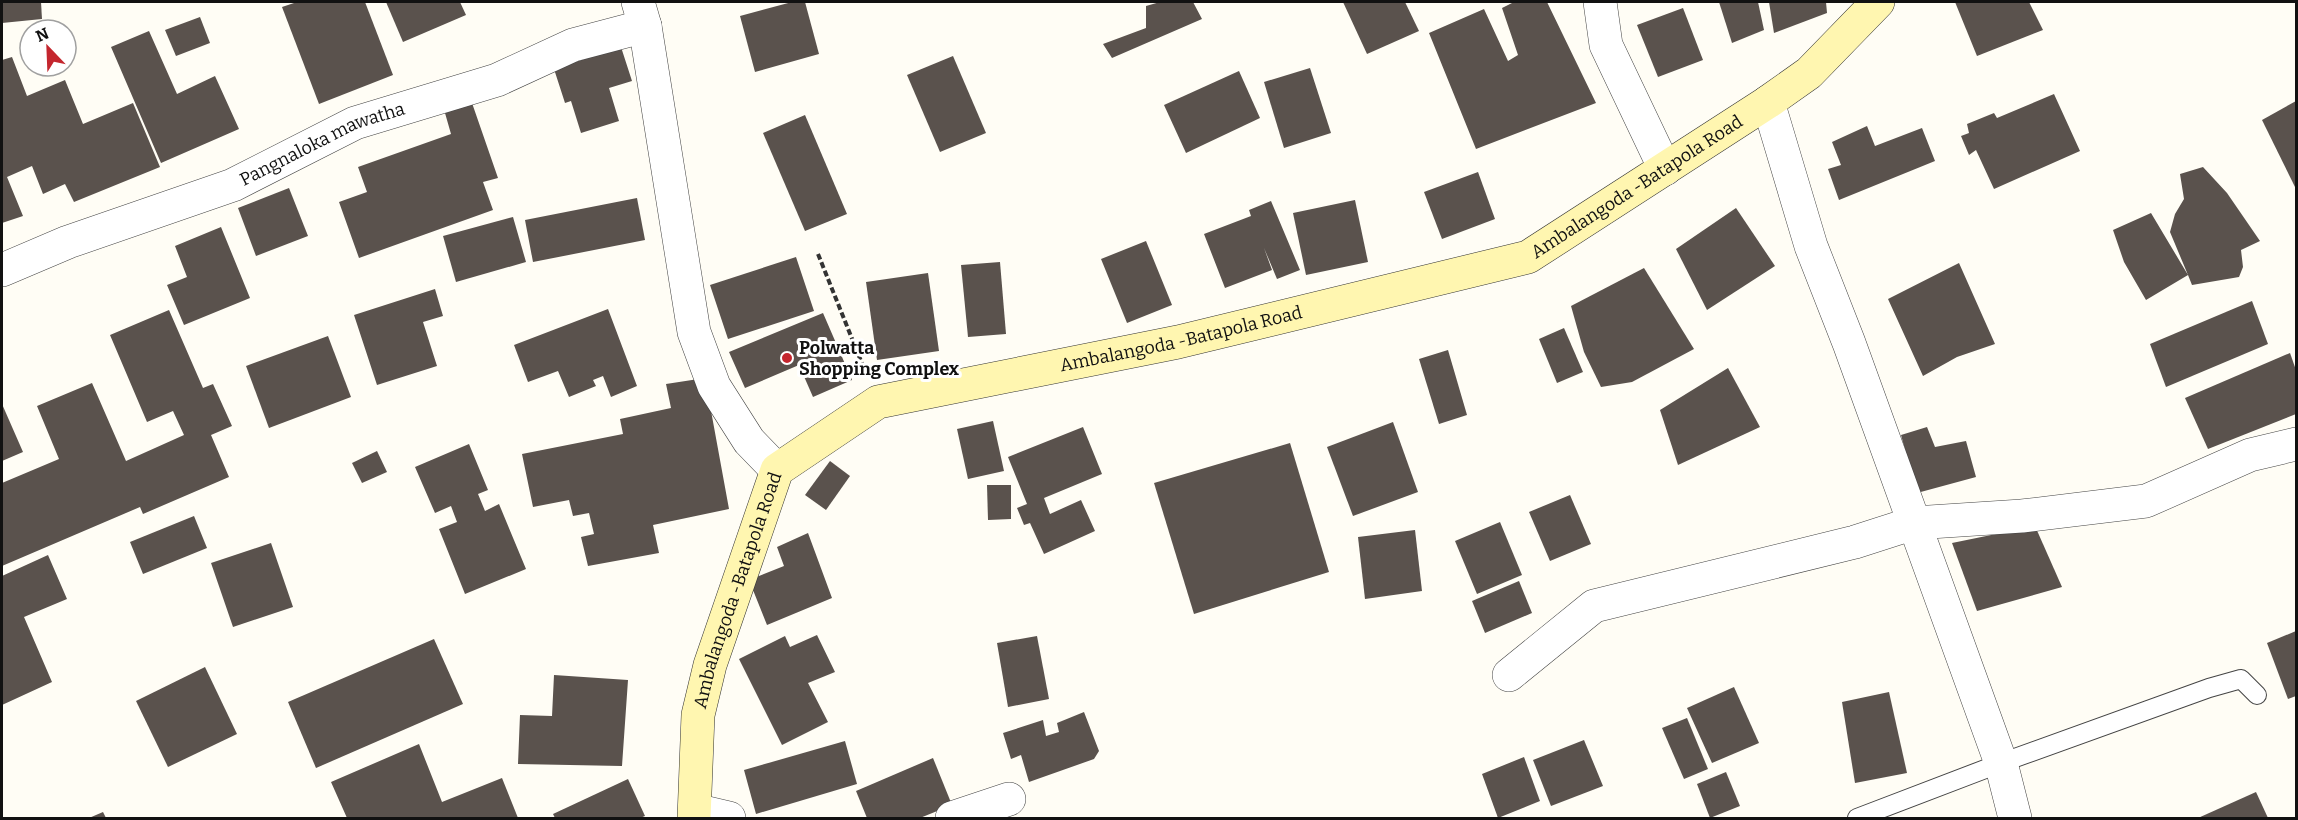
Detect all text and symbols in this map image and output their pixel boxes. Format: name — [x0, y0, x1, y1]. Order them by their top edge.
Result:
north arrow — [18, 18, 78, 78]
text: N — [33, 23, 52, 46]
street label: Pangnaloka mawatha — [236, 97, 408, 191]
street label: Ambalangoda -Batapola Road — [1527, 110, 1747, 263]
street label: Ambalangoda -Batapola Road — [1058, 301, 1305, 376]
place label: Polwatta Shopping Complex — [799, 337, 960, 380]
marker: Polwatta Shopping Complex — [780, 351, 794, 365]
street label: Ambalangoda -Batapola Road — [689, 469, 787, 711]

